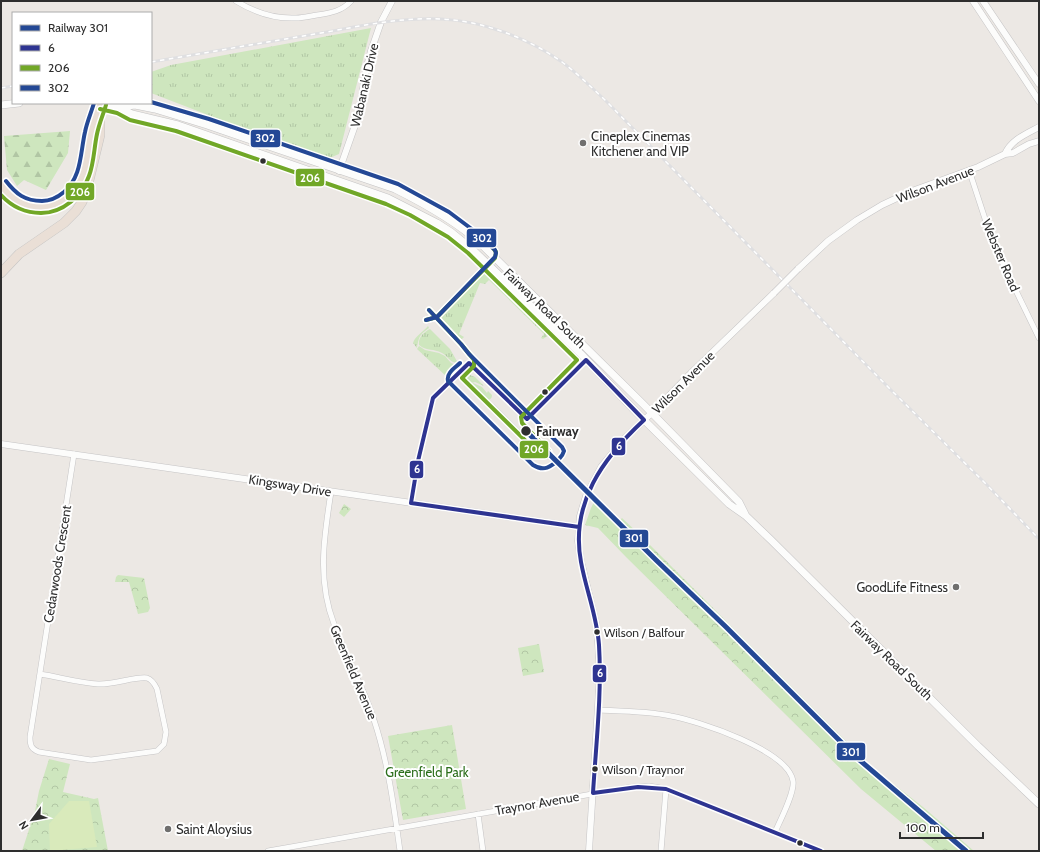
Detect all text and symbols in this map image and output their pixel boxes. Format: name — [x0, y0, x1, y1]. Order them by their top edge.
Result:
legend — [12, 12, 152, 104]
text: Railway 301 — [48, 20, 108, 35]
text: 6 — [48, 40, 55, 55]
street label: Wabanaki Drive — [347, 41, 382, 129]
text: 206 — [48, 60, 70, 75]
text: 302 — [48, 80, 69, 95]
place label: Cineplex Cinemas Kitchener and VIP — [591, 128, 691, 159]
line badge: 302 — [250, 129, 281, 148]
text: 302 — [255, 131, 275, 145]
marker: Cineplex Cinemas Kitchener and VIP — [578, 138, 588, 148]
unlabelled marker — [258, 156, 268, 166]
street label: Wilson Avenue — [894, 162, 976, 206]
line badge: 206 — [295, 168, 325, 187]
text: 206 — [300, 171, 320, 185]
line badge: 206 — [65, 182, 95, 201]
text: 206 — [70, 185, 90, 199]
street label: Webster Road — [979, 216, 1023, 294]
line badge: 302 — [466, 228, 497, 248]
text: 302 — [472, 231, 492, 245]
street label: Fairway Road South — [501, 265, 589, 351]
street label: Wilson Avenue — [648, 347, 718, 417]
unlabelled marker — [540, 387, 550, 397]
place label: Fairway — [536, 423, 579, 439]
marker: Fairway — [519, 424, 533, 438]
line badge: 6 — [611, 437, 626, 456]
text: 6 — [616, 439, 622, 453]
line badge: 206 — [519, 440, 549, 459]
text: 206 — [524, 442, 544, 456]
line badge: 6 — [409, 460, 424, 479]
text: 6 — [414, 462, 420, 476]
street label: Kingsway Drive — [247, 471, 333, 499]
street label: Cedarwoods Crescent — [40, 503, 74, 624]
line badge: 301 — [619, 529, 649, 548]
text: 301 — [625, 531, 643, 545]
place label: GoodLife Fitness — [856, 579, 949, 595]
marker: GoodLife Fitness — [951, 582, 961, 592]
street label: Fairway Road South — [848, 617, 936, 703]
street label: Greenfield Avenue — [327, 622, 381, 722]
place label: Wilson / Balfour — [604, 625, 685, 640]
marker: Wilson / Balfour — [592, 627, 602, 637]
line badge: 6 — [592, 664, 607, 683]
text: 6 — [597, 666, 603, 680]
line badge: 301 — [836, 742, 866, 761]
text: 301 — [842, 745, 860, 759]
place label: Wilson / Traynor — [602, 762, 684, 777]
park label: Greenfield Park — [385, 764, 469, 780]
marker: Wilson / Traynor — [590, 764, 600, 774]
street label: Traynor Avenue — [494, 788, 581, 818]
north arrow — [12, 800, 52, 840]
scale bar — [900, 814, 983, 840]
text: N — [16, 818, 32, 832]
text: 100 m — [906, 820, 940, 835]
place label: Saint Aloysius — [176, 821, 252, 837]
marker: Saint Aloysius — [163, 824, 173, 834]
unlabelled marker — [795, 838, 805, 848]

